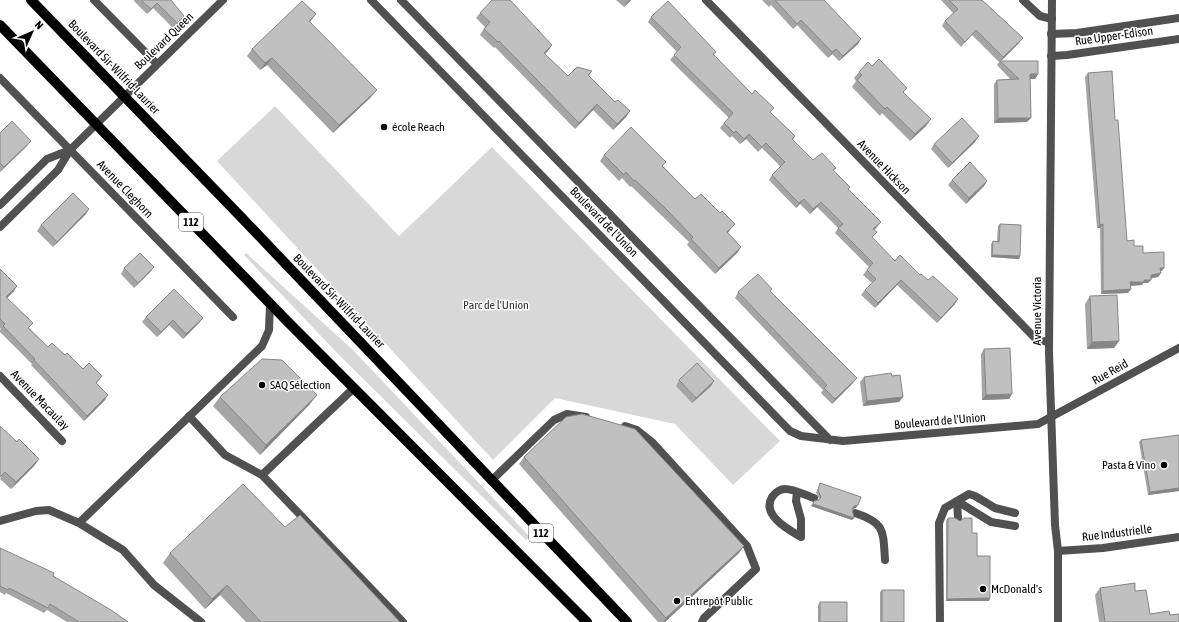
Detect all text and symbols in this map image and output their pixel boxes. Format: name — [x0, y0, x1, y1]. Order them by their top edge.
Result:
street label: Boulevard Queen — [132, 9, 196, 73]
north arrow — [12, 12, 52, 52]
street label: Boulevard Sir-Wilfrid-Laurier — [65, 17, 163, 117]
text: N — [33, 18, 46, 31]
street label: Rue Upper-Edison — [1074, 24, 1154, 48]
place label: école Reach — [392, 120, 445, 134]
marker: école Reach — [379, 122, 389, 132]
street label: Avenue Hickson — [855, 137, 913, 197]
street label: Avenue Cleghorn — [94, 157, 156, 221]
street label: Boulevard de l'Union — [567, 184, 641, 260]
road number: 112 — [179, 213, 203, 231]
street label: Boulevard Sir-Wilfrid-Laurier — [290, 251, 388, 351]
street label: Avenue Victoria — [1030, 277, 1044, 345]
park label: Parc de l'Union — [463, 298, 529, 312]
street label: Rue Reid — [1090, 356, 1130, 388]
street label: Avenue Macaulay — [8, 367, 72, 433]
place label: SAQ Sélection — [270, 378, 331, 392]
marker: SAQ Sélection — [257, 380, 267, 390]
street label: Boulevard de l'Union — [894, 410, 986, 432]
place label: Pasta & Vino — [1102, 458, 1156, 472]
marker: Pasta & Vino — [1159, 460, 1169, 470]
street label: Rue Industrielle — [1081, 522, 1153, 544]
road number: 112 — [529, 524, 553, 542]
place label: McDonald's — [991, 582, 1042, 596]
marker: McDonald's — [978, 584, 988, 594]
place label: Entrepôt Public — [685, 594, 753, 608]
marker: Entrepôt Public — [672, 596, 682, 606]

